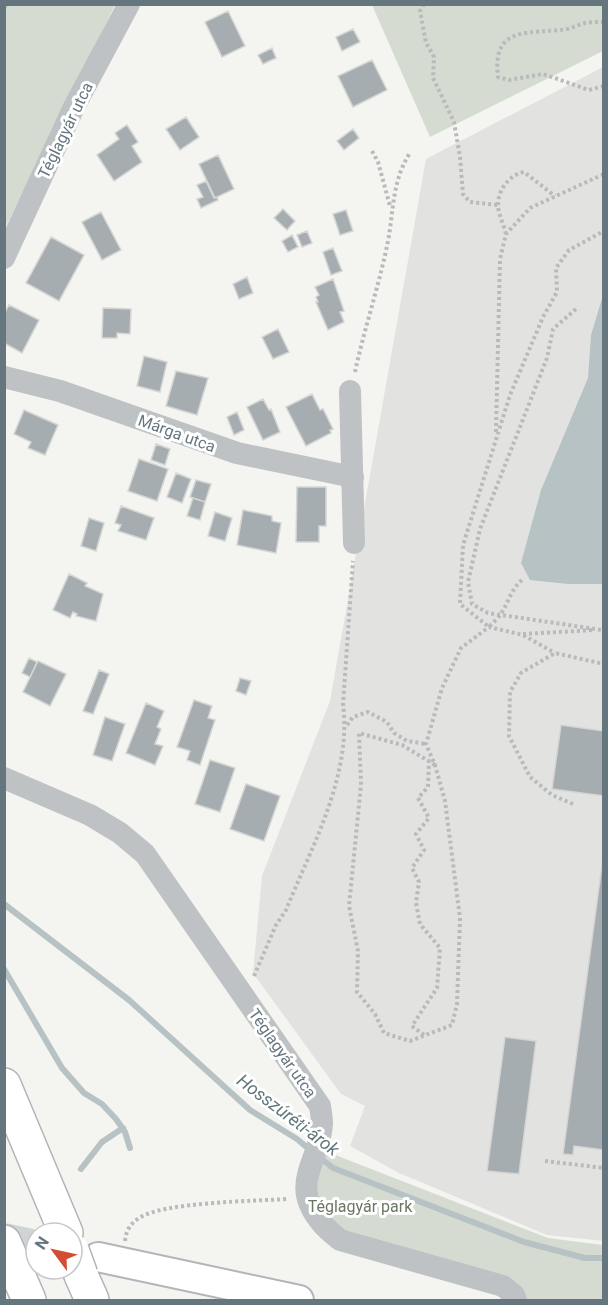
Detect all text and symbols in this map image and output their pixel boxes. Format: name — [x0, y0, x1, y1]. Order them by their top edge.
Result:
street label: Téglagyár utca — [34, 79, 97, 181]
street label: Márga utca — [136, 411, 218, 456]
street label: Téglagyár utca — [245, 1005, 320, 1102]
water label: Hosszúréti-árok — [233, 1069, 344, 1161]
park label: Téglagyár park — [308, 1197, 413, 1216]
north arrow — [24, 1221, 84, 1281]
text: N — [31, 1233, 53, 1253]

